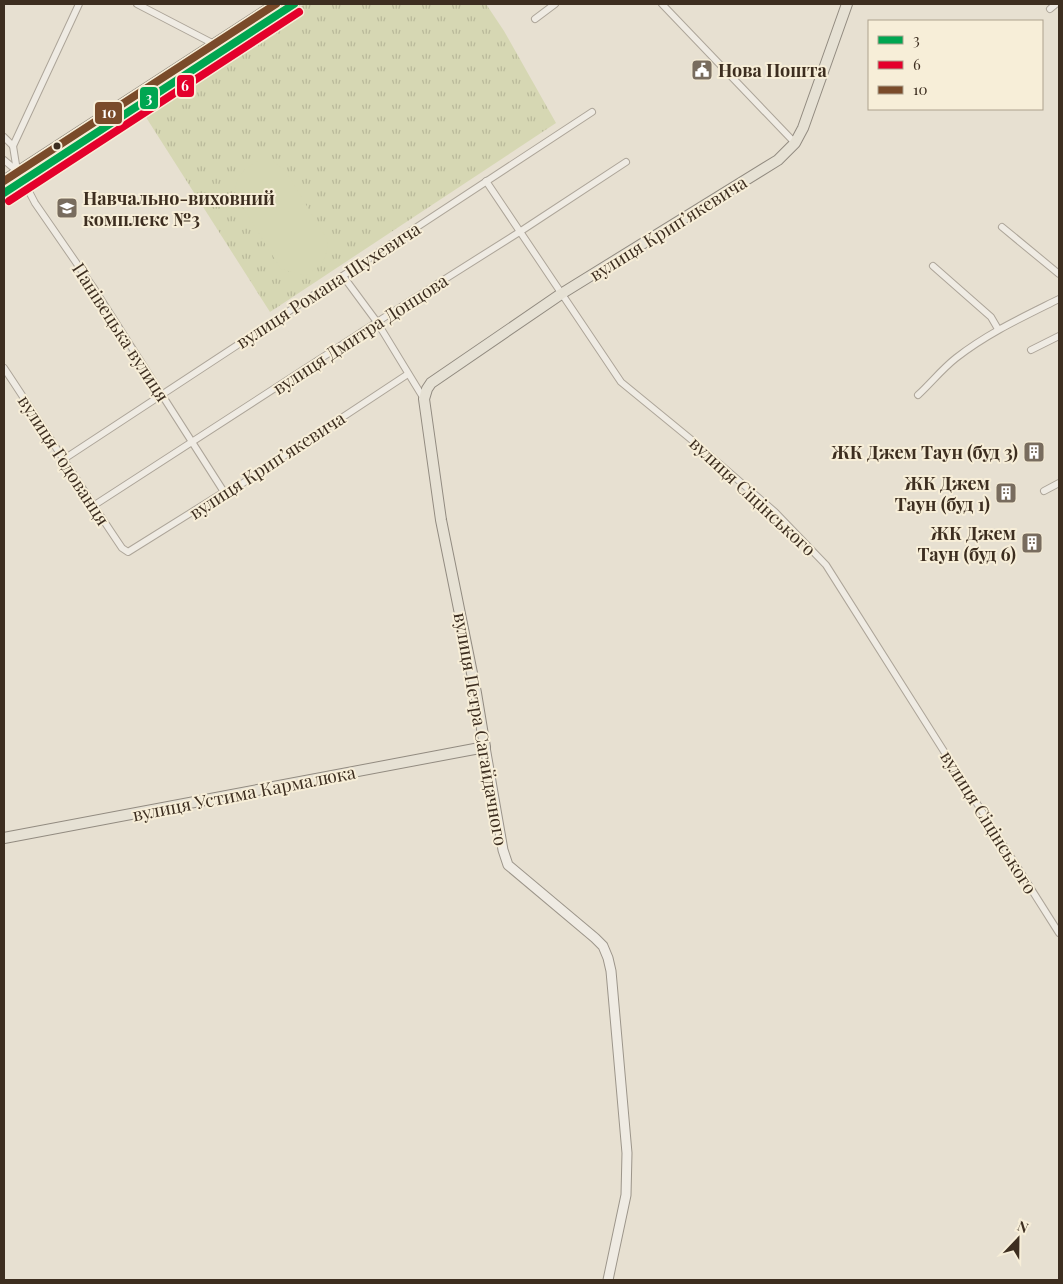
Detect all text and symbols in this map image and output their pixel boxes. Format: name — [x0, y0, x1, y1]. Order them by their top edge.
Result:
legend — [868, 20, 1043, 110]
text: 3 — [913, 29, 920, 49]
text: 6 — [913, 54, 921, 74]
public building icon: Нова Пошта — [690, 58, 714, 82]
place label: Нова Пошта — [718, 58, 827, 82]
line badge: 6 — [176, 74, 195, 98]
text: 6 — [181, 76, 189, 95]
text: 10 — [913, 79, 928, 99]
line badge: 3 — [139, 86, 159, 110]
text: 3 — [146, 88, 153, 107]
line badge: 10 — [94, 101, 123, 125]
text: 10 — [102, 103, 116, 122]
unlabelled marker — [52, 141, 62, 151]
street label: вулиця Крипʼякевича — [585, 170, 751, 286]
place label: Навчально-виховний комплекс №3 — [83, 186, 275, 231]
school or university icon: Навчально-виховний комплекс №3 — [55, 196, 79, 220]
street label: вулиця Романа Шухевича — [231, 216, 425, 354]
street label: Панівецька вулиця — [67, 258, 175, 406]
street label: вулиця Дмитра Донцова — [268, 268, 452, 400]
street label: вулиця Годованця — [13, 390, 115, 530]
street label: вулиця Крипʼякевича — [184, 406, 350, 524]
street label: вулиця Сіцінського — [685, 431, 821, 561]
place label: ЖК Джем Таун (буд 3) — [830, 440, 1018, 464]
building icon: ЖК Джем Таун (буд 3) — [1022, 440, 1046, 464]
place label: ЖК Джем Таун (буд 1) — [895, 471, 990, 516]
building icon: ЖК Джем Таун (буд 1) — [994, 481, 1018, 505]
place label: ЖК Джем Таун (буд 6) — [918, 521, 1016, 566]
building icon: ЖК Джем Таун (буд 6) — [1020, 531, 1044, 555]
street label: вулиця Петра Сагайдачного — [449, 610, 513, 848]
street label: вулиця Сіцінського — [935, 746, 1043, 898]
street label: вулиця Устима Кармалюка — [130, 760, 358, 826]
north arrow — [993, 1214, 1043, 1264]
text: N — [1015, 1216, 1031, 1237]

